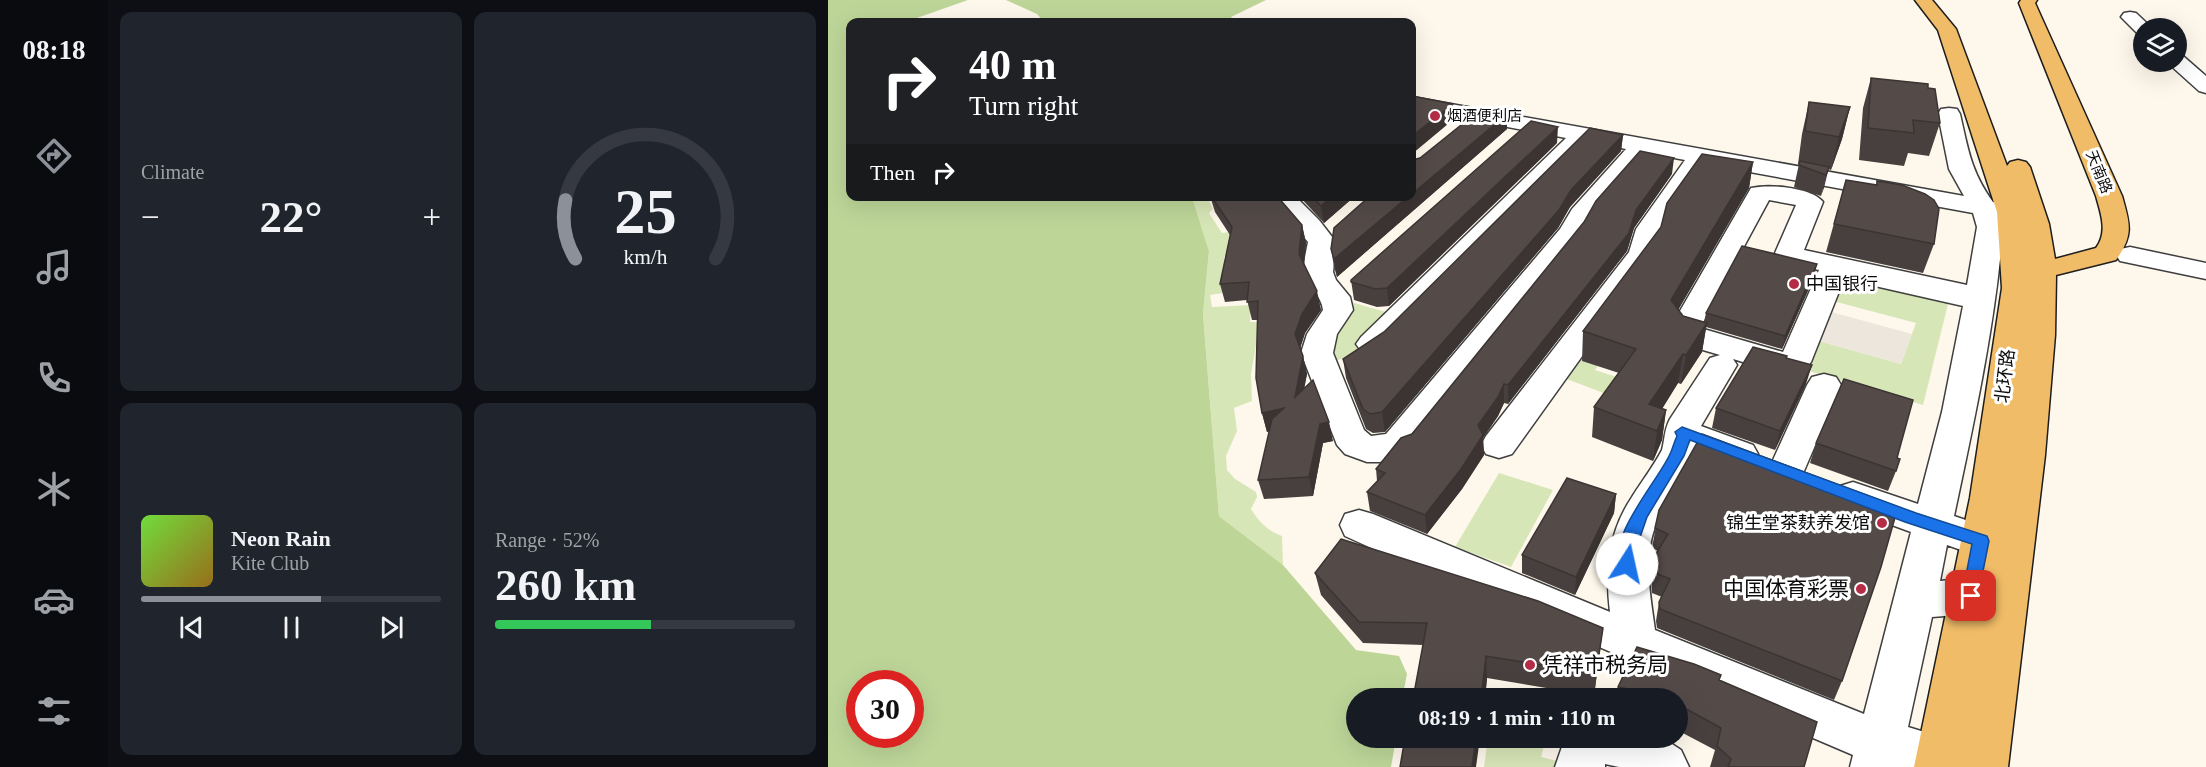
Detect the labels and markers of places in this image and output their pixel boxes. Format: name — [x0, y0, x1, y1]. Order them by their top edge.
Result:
place label: 烟酒便利店 — [1447, 108, 1522, 124]
marker: 烟酒便利店 — [1428, 109, 1442, 123]
place label: 中国银行 — [1806, 274, 1878, 294]
marker: 中国银行 — [1787, 277, 1801, 291]
place label: 锦生堂茶麸养发馆 — [1726, 513, 1870, 533]
marker: 锦生堂茶麸养发馆 — [1875, 516, 1889, 530]
pin — [1945, 570, 1996, 621]
place label: 中国体育彩票 — [1723, 577, 1849, 601]
marker: 中国体育彩票 — [1854, 582, 1868, 596]
place label: 凭祥市税务局 — [1542, 653, 1668, 677]
marker: 凭祥市税务局 — [1523, 658, 1537, 672]

